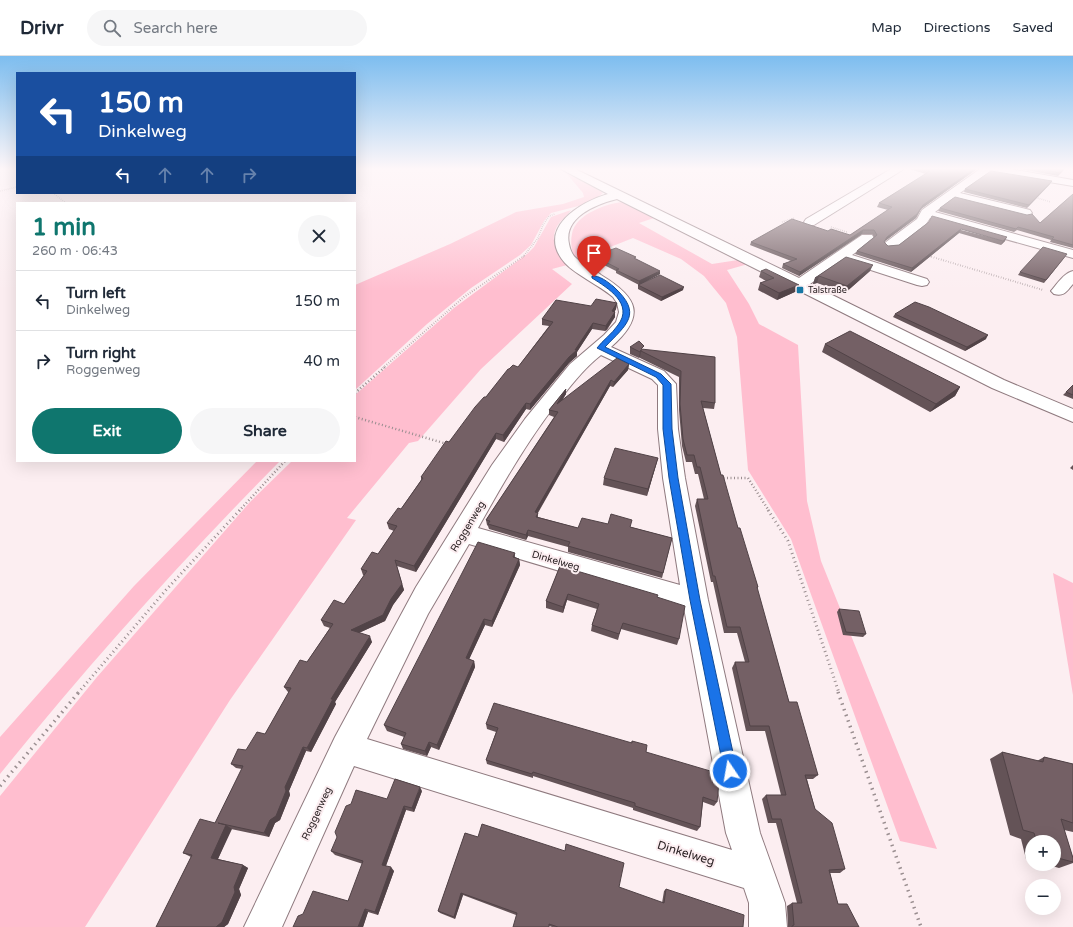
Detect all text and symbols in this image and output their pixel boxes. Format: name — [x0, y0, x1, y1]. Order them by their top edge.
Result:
search box — [87, 10, 367, 46]
text: Drivr — [20, 17, 63, 39]
icon: search — [101, 17, 123, 39]
text: Search here — [133, 19, 218, 37]
text: Map — [871, 19, 902, 36]
text: Directions — [924, 19, 991, 36]
text: Saved — [1013, 19, 1053, 36]
text: 150 m — [98, 86, 184, 120]
icon: left — [32, 88, 84, 140]
text: Dinkelweg — [98, 120, 187, 142]
icon: left — [112, 164, 134, 186]
icon: ahead — [154, 164, 176, 186]
icon: ahead — [196, 164, 218, 186]
icon: right — [238, 164, 260, 186]
text: 1 min — [32, 213, 96, 242]
button: close — [298, 215, 340, 257]
pin — [577, 236, 611, 277]
icon: arrive — [583, 242, 605, 264]
text: 260 m · 06:43 — [32, 243, 118, 259]
text: Turn left — [66, 284, 126, 302]
marker: Talstraße — [795, 285, 805, 295]
place label: Talstraße — [808, 285, 847, 296]
icon: left — [32, 290, 54, 312]
text: 150 m — [294, 292, 340, 310]
text: Dinkelweg — [66, 302, 130, 318]
text: Turn right — [66, 344, 136, 362]
icon: right — [32, 350, 54, 372]
text: 40 m — [303, 352, 340, 370]
text: Roggenweg — [66, 362, 141, 378]
button: Exit — [32, 408, 182, 454]
button: Share — [190, 408, 340, 454]
street label: Roggenweg — [448, 499, 488, 554]
street label: Dinkelweg — [530, 548, 581, 574]
position arrow — [709, 750, 751, 792]
street label: Roggenweg — [299, 785, 334, 842]
map controls — [1025, 835, 1061, 915]
button: + — [1025, 835, 1061, 871]
street label: Dinkelweg — [656, 838, 716, 868]
button: − — [1025, 879, 1061, 915]

